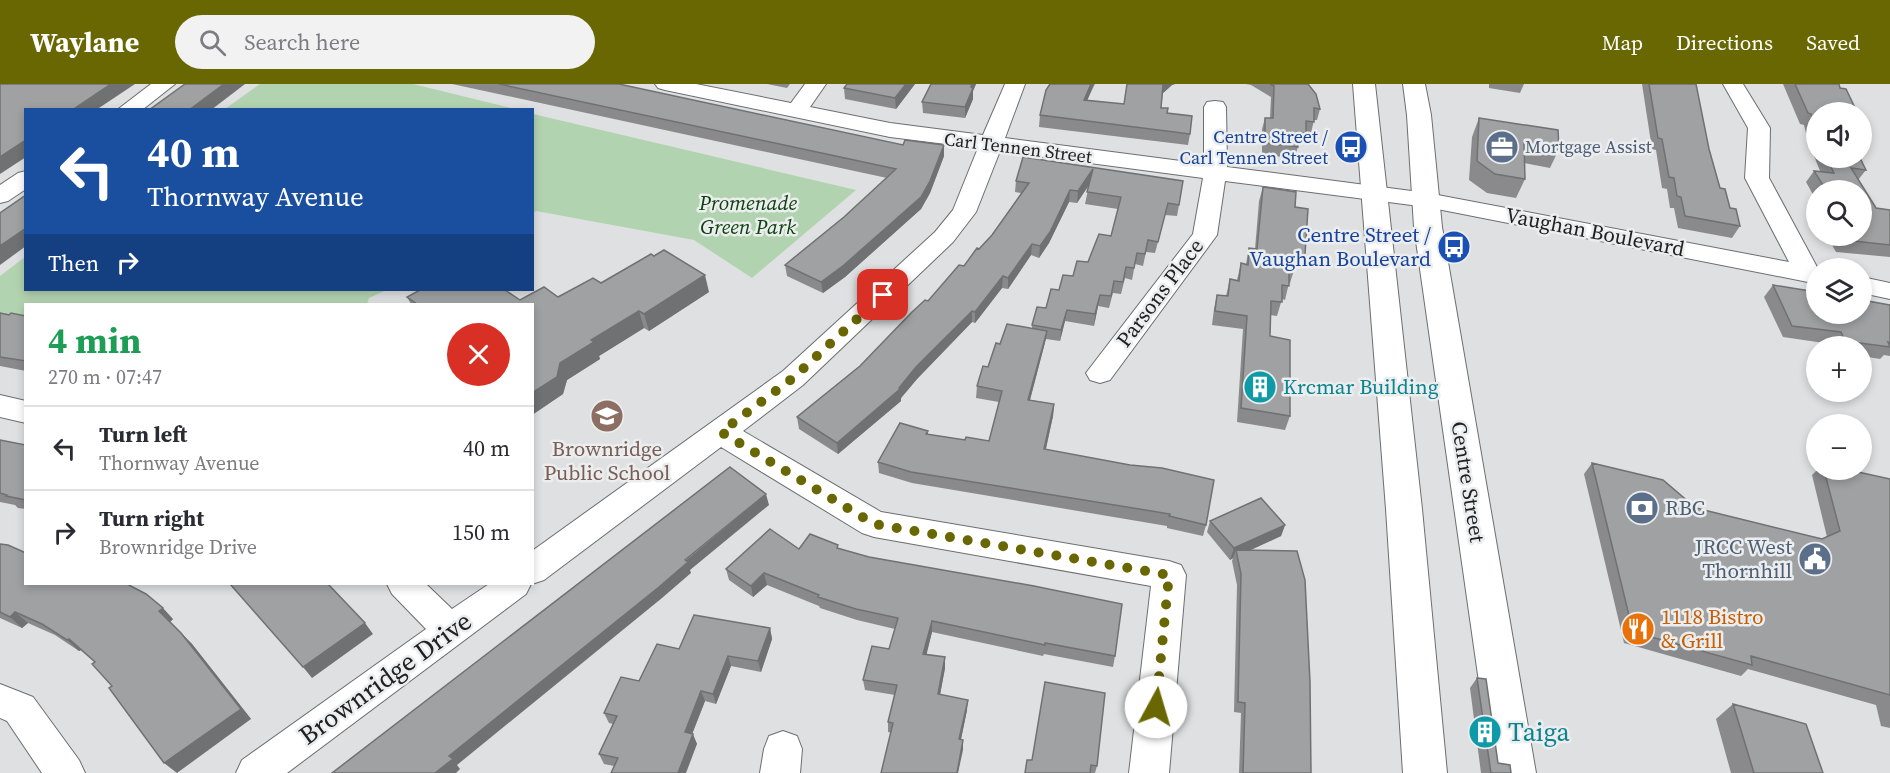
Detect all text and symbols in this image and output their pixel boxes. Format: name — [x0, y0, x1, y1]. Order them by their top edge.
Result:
search box — [175, 15, 595, 69]
text: Waylane — [30, 23, 139, 61]
icon: search — [196, 26, 229, 59]
text: Search here — [244, 27, 360, 57]
text: Map — [1602, 28, 1643, 57]
text: Directions — [1676, 28, 1773, 57]
text: Saved — [1806, 28, 1860, 57]
map controls — [1806, 102, 1872, 480]
button: sound — [1806, 102, 1872, 168]
text: 40 m — [147, 123, 240, 181]
place label: Centre Street / Carl Tennen Street — [1180, 124, 1328, 170]
street label: Carl Tennen Street — [943, 126, 1093, 169]
bus stop icon: Centre Street / Carl Tennen Street — [1333, 129, 1369, 165]
office icon: Mortgage Assist — [1484, 129, 1520, 165]
icon: left — [48, 132, 126, 210]
place label: Mortgage Assist — [1525, 134, 1652, 159]
text: Thornway Avenue — [147, 178, 364, 215]
button: search — [1806, 180, 1872, 246]
park label: Promenade Green Park — [698, 188, 797, 241]
street label: Vaughan Boulevard — [1503, 200, 1687, 263]
place label: Centre Street / Vaughan Boulevard — [1249, 220, 1431, 273]
bus stop icon: Centre Street / Vaughan Boulevard — [1436, 229, 1472, 265]
street label: Parsons Place — [1109, 232, 1210, 353]
icon: right — [111, 246, 144, 279]
text: Then — [48, 248, 99, 278]
button: layers — [1806, 258, 1872, 324]
pin — [857, 269, 908, 320]
icon: arrive — [866, 278, 899, 311]
text: 4 min — [48, 316, 141, 365]
button: close — [447, 323, 510, 386]
button: + — [1806, 336, 1872, 402]
text: 270 m · 07:47 — [48, 363, 162, 391]
building icon: Krcmar Building — [1242, 369, 1278, 405]
place label: Krcmar Building — [1283, 372, 1439, 401]
school or university icon: Brownridge Public School — [589, 398, 625, 434]
button: − — [1806, 414, 1872, 480]
text: Turn left — [99, 419, 187, 449]
street label: Centre Street — [1445, 419, 1492, 545]
icon: left — [48, 432, 81, 465]
text: 40 m — [463, 433, 510, 463]
place label: Brownridge Public School — [544, 434, 670, 487]
text: Thornway Avenue — [99, 449, 260, 477]
bank icon: RBC — [1624, 490, 1660, 526]
place label: RBC — [1665, 493, 1705, 522]
text: Turn right — [99, 503, 204, 533]
icon: right — [48, 516, 81, 549]
text: 150 m — [452, 517, 510, 547]
place label: JRCC West Thornhill — [1694, 532, 1792, 585]
text: Brownridge Drive — [99, 533, 257, 561]
public building icon: JRCC West Thornhill — [1797, 541, 1833, 577]
place label: 1118 Bistro & Grill — [1661, 602, 1764, 655]
street label: Brownridge Drive — [291, 603, 479, 753]
restaurant icon: 1118 Bistro & Grill — [1620, 611, 1656, 647]
position arrow — [1124, 675, 1188, 739]
building icon: Taiga — [1467, 714, 1503, 750]
place label: Taiga — [1508, 714, 1571, 750]

